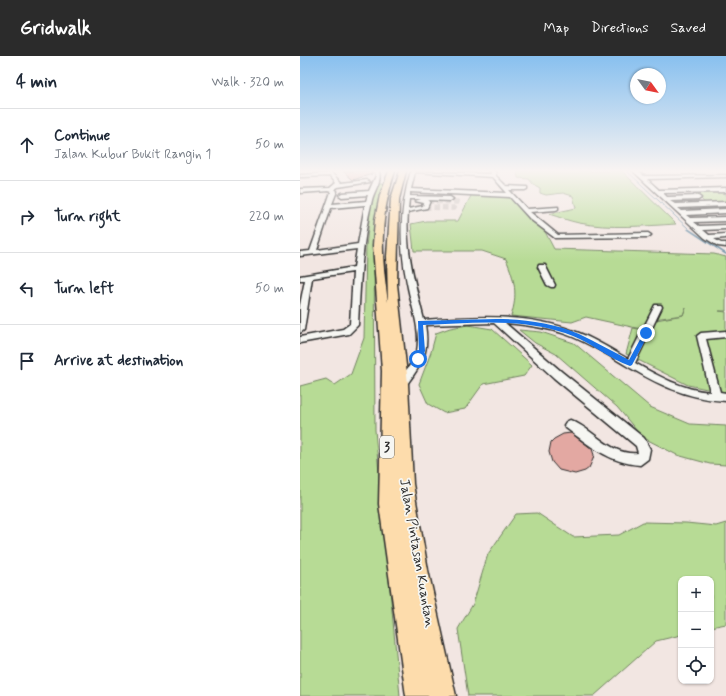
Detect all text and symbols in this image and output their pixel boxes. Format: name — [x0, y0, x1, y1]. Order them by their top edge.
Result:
text: Gridwalk — [20, 16, 91, 41]
text: Map — [543, 19, 569, 37]
text: Directions — [591, 19, 649, 37]
text: Saved — [671, 19, 706, 37]
north arrow — [630, 68, 666, 104]
text: 4 min — [16, 71, 57, 93]
text: Walk · 320 m — [211, 74, 284, 91]
text: Continue — [54, 126, 110, 146]
icon: ahead — [16, 134, 38, 156]
text: 50 m — [255, 136, 284, 153]
text: Jalan Kubur Bukit Rangin 1 — [54, 146, 211, 163]
icon: right — [16, 206, 38, 228]
text: Turn right — [54, 207, 121, 227]
text: 220 m — [249, 208, 284, 225]
icon: left — [16, 278, 38, 300]
text: Turn left — [54, 279, 114, 299]
text: 50 m — [255, 280, 284, 297]
route end — [637, 324, 655, 342]
icon: arrive — [16, 350, 38, 372]
route start — [409, 350, 427, 368]
text: Arrive at destination — [54, 351, 183, 371]
road number: 3 — [380, 436, 394, 458]
street label: Jalan Pintasan Kuantan — [395, 477, 439, 629]
map controls — [678, 576, 714, 684]
button: + — [678, 576, 714, 612]
button: − — [678, 612, 714, 648]
button: locate — [678, 648, 714, 684]

